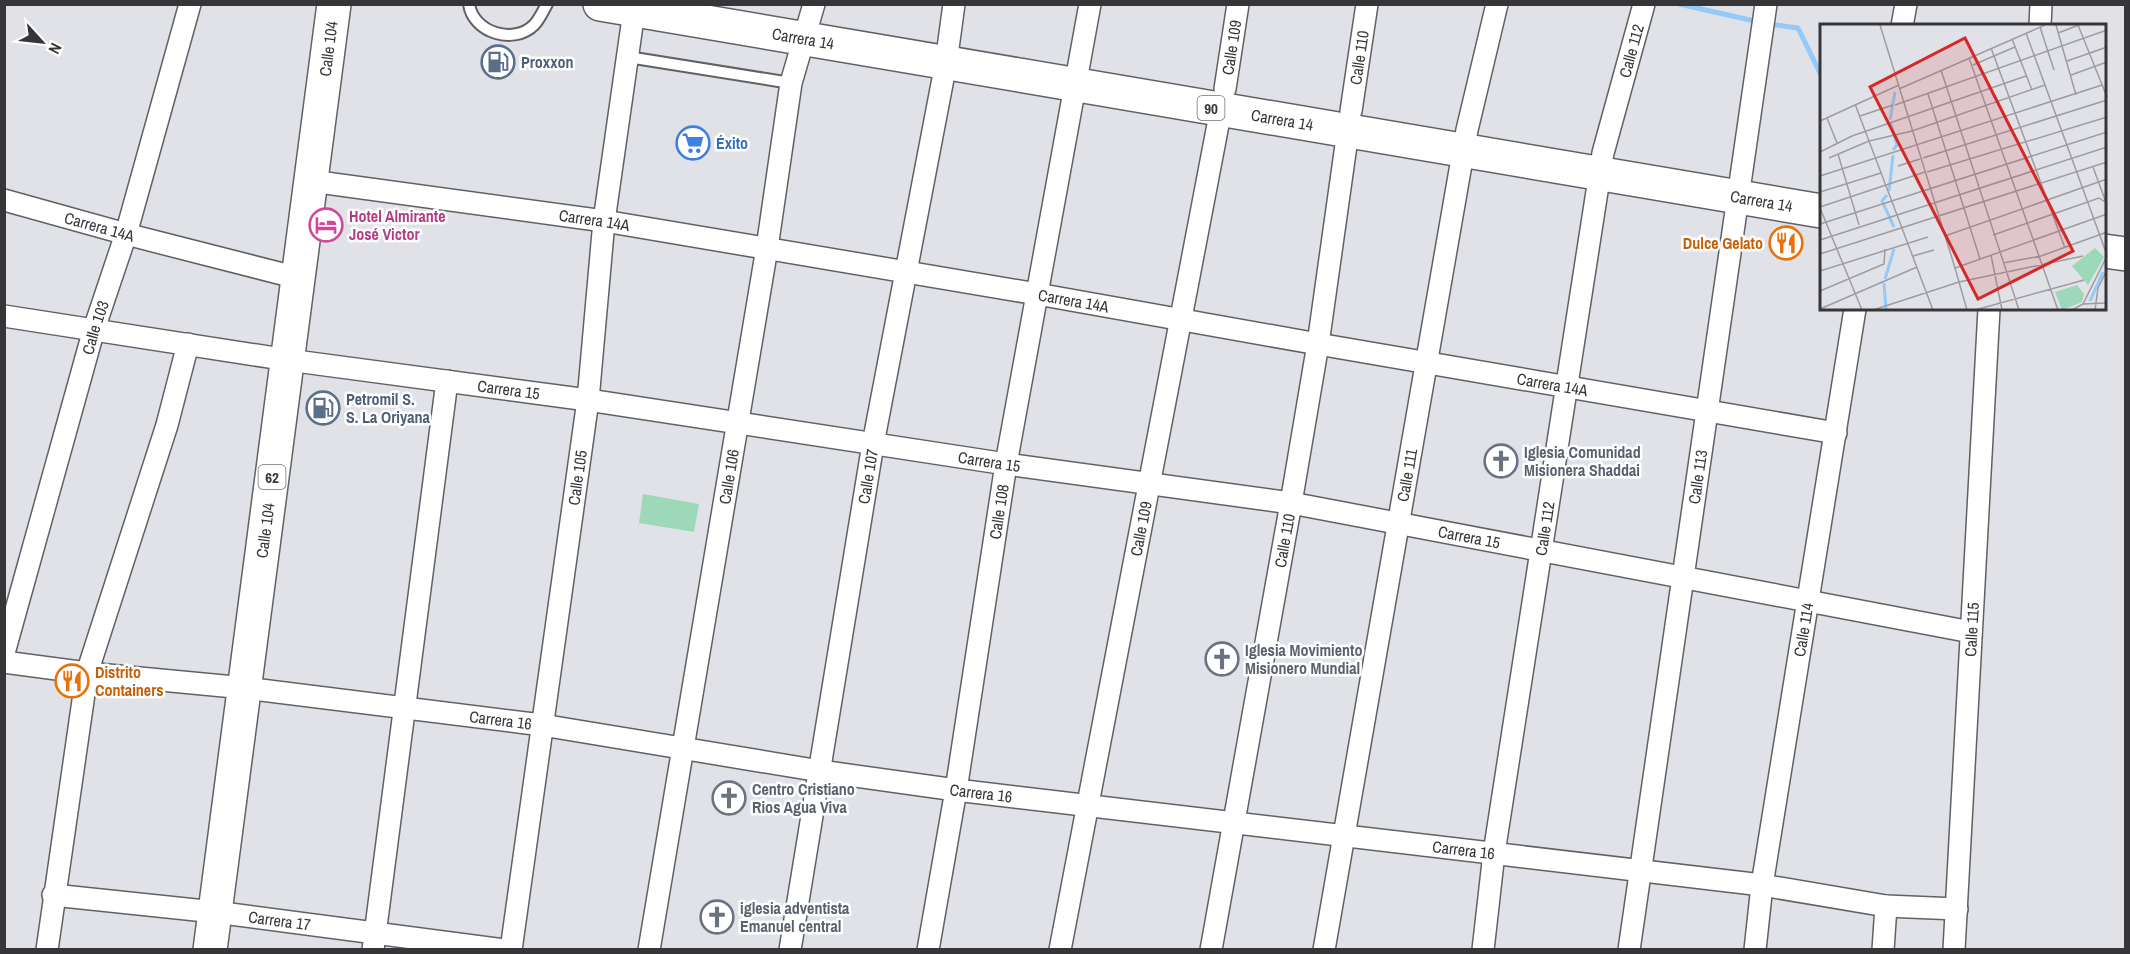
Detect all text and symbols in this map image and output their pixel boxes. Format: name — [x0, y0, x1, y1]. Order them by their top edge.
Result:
north arrow — [12, 12, 72, 72]
street label: Calle 109 — [1216, 18, 1246, 77]
street label: Calle 104 — [314, 20, 343, 78]
street label: Carrera 14 — [770, 22, 836, 55]
street label: Calle 112 — [1613, 22, 1649, 80]
inset map — [1820, 24, 2106, 310]
street label: Calle 110 — [1344, 29, 1374, 86]
text: N — [43, 40, 67, 58]
fuel station icon: Proxxon — [480, 44, 516, 80]
place label: Proxxon — [521, 51, 574, 73]
road number: 90 — [1198, 96, 1224, 120]
street label: Carrera 14 — [1249, 104, 1315, 136]
supermarket icon: Éxito — [675, 125, 711, 161]
place label: Éxito — [716, 132, 748, 154]
street label: Carrera 14 — [1729, 185, 1794, 217]
street label: Carrera 14A — [557, 204, 632, 236]
place label: Hotel Almirante José Victor — [349, 205, 445, 245]
street label: Carrera 14A — [62, 206, 137, 247]
hotel icon: Hotel Almirante José Victor — [308, 207, 344, 243]
restaurant icon: Dulce Gelato — [1768, 225, 1804, 261]
place label: Dulce Gelato — [1683, 232, 1763, 254]
street label: Carrera 14A — [1036, 283, 1111, 318]
street label: Calle 103 — [76, 298, 114, 357]
street label: Carrera 14A — [1515, 367, 1590, 401]
street label: Carrera 15 — [476, 374, 541, 404]
place label: Petromil S. S. La Oriyana — [346, 388, 431, 428]
fuel station icon: Petromil S. S. La Oriyana — [305, 390, 341, 426]
place label: Iglesia Comunidad Misionera Shaddai — [1524, 441, 1641, 481]
church icon: Iglesia Comunidad Misionera Shaddai — [1483, 443, 1519, 479]
street label: Carrera 15 — [957, 446, 1022, 477]
street label: Calle 111 — [1391, 446, 1422, 503]
street label: Calle 106 — [713, 447, 744, 506]
street label: Calle 107 — [852, 447, 883, 505]
street label: Calle 113 — [1683, 448, 1712, 505]
street label: Calle 105 — [562, 449, 592, 507]
road number: 62 — [258, 465, 286, 489]
street label: Calle 108 — [984, 483, 1014, 541]
street label: Calle 109 — [1125, 499, 1157, 558]
street label: Calle 112 — [1529, 500, 1560, 557]
street label: Calle 104 — [250, 502, 279, 560]
street label: Calle 110 — [1269, 512, 1300, 569]
street label: Carrera 15 — [1436, 520, 1502, 553]
street label: Calle 114 — [1788, 601, 1818, 658]
street label: Calle 115 — [1959, 602, 1984, 657]
place label: Iglesia Movimiento Misionero Mundial — [1245, 639, 1362, 679]
church icon: Iglesia Movimiento Misionero Mundial — [1204, 641, 1240, 677]
place label: Distrito Containers — [95, 661, 164, 701]
restaurant icon: Distrito Containers — [54, 663, 90, 699]
street label: Carrera 16 — [468, 705, 533, 735]
place label: Centro Cristiano Rios Agua Viva — [752, 778, 855, 818]
street label: Carrera 16 — [948, 778, 1013, 808]
church icon: Centro Cristiano Rios Agua Viva — [711, 780, 747, 816]
street label: Carrera 16 — [1431, 835, 1496, 864]
place label: iglesia adventista Emanuel central — [740, 897, 850, 937]
church icon: iglesia adventista Emanuel central — [699, 899, 735, 935]
street label: Carrera 17 — [247, 905, 312, 935]

